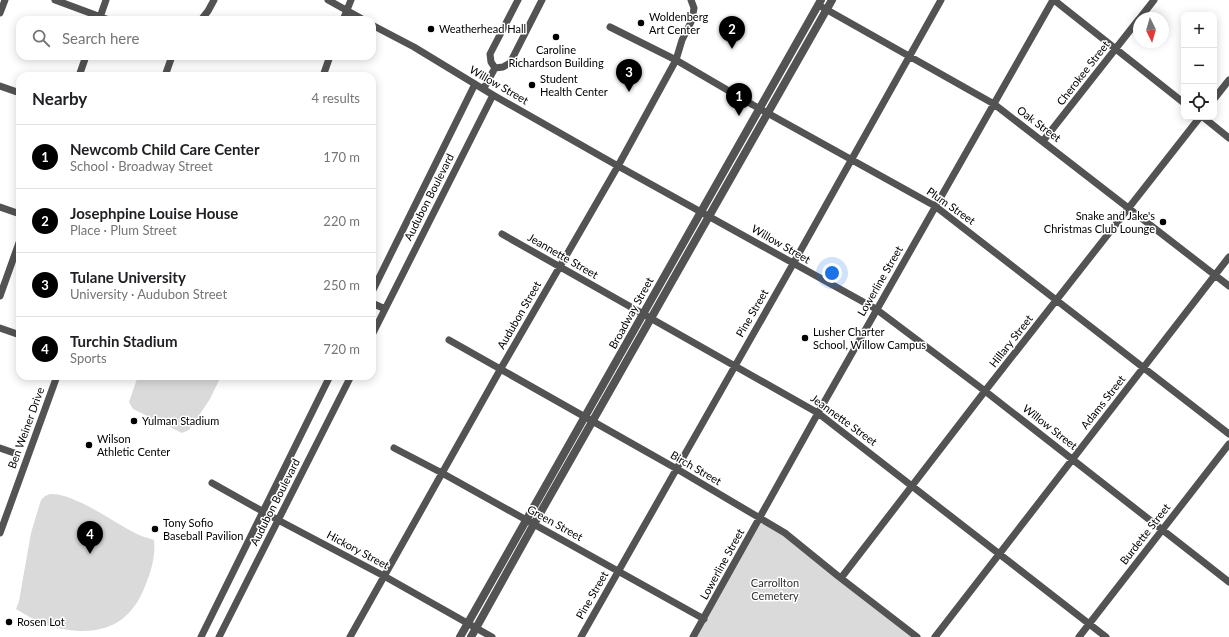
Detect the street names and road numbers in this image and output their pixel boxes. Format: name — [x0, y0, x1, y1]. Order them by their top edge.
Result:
street label: Cherokee Street — [1053, 38, 1112, 107]
street label: Willow Street — [468, 63, 531, 107]
street label: Oak Street — [1015, 103, 1064, 144]
street label: Audubon Boulevard — [401, 151, 456, 242]
street label: Plum Street — [925, 184, 978, 227]
street label: Willow Street — [750, 222, 813, 266]
street label: Jeannette Street — [526, 230, 601, 281]
street label: Lowerline Street — [854, 243, 905, 318]
street label: Broadway Street — [606, 275, 656, 351]
street label: Audubon Street — [494, 279, 543, 351]
street label: Pine Street — [733, 287, 770, 339]
street label: Hillary Street — [986, 312, 1035, 369]
street label: Adams Street — [1078, 372, 1128, 431]
street label: Ben Weiner Drive — [5, 385, 46, 470]
street label: Jeannette Street — [809, 391, 880, 448]
street label: Willow Street — [1020, 401, 1080, 452]
street label: Birch Street — [668, 448, 724, 487]
street label: Audubon Boulevard — [247, 456, 302, 547]
street label: Burdette Street — [1117, 501, 1173, 567]
street label: Green Street — [525, 502, 585, 543]
street label: Lowerline Street — [697, 526, 746, 601]
street label: Hickory Street — [325, 528, 392, 571]
street label: Pine Street — [573, 569, 610, 621]

